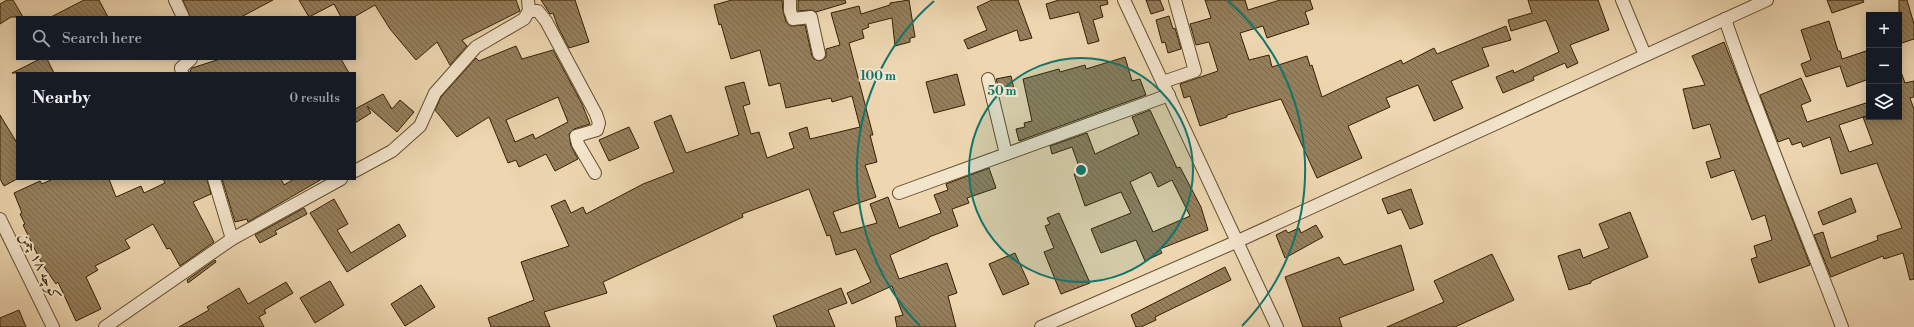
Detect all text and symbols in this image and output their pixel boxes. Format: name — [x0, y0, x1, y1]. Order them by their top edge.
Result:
map controls — [1866, 12, 1902, 120]
button: + — [1866, 12, 1902, 48]
search box — [16, 16, 356, 60]
icon: search — [30, 27, 52, 49]
text: Search here — [62, 29, 142, 48]
button: − — [1866, 48, 1902, 84]
text: 100 m — [860, 69, 896, 84]
text: 50 m — [987, 84, 1017, 99]
button: layers — [1866, 84, 1902, 120]
text: Nearby — [32, 87, 91, 109]
text: 0 results — [289, 90, 340, 106]
centre of rings — [1074, 163, 1088, 177]
street label: كوچه ١٨ چمن — [15, 229, 65, 304]

